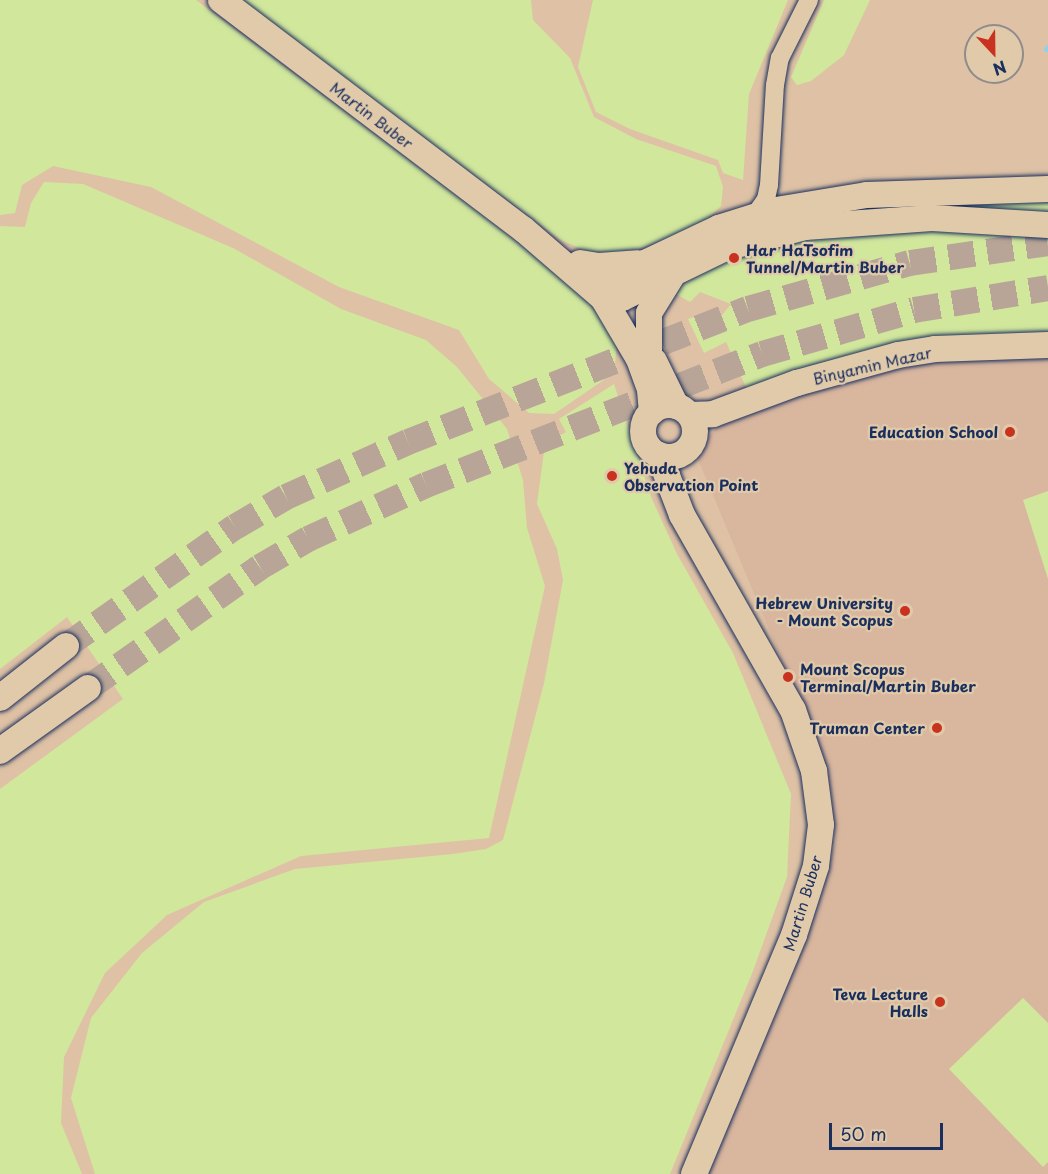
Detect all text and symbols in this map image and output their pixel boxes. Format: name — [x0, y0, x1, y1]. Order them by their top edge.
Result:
north arrow — [964, 24, 1024, 84]
text: N — [990, 55, 1010, 82]
street label: Martin Buber — [327, 78, 417, 152]
place label: Har HaTsofim Tunnel/Martin Buber — [746, 240, 904, 275]
marker: Har HaTsofim Tunnel/Martin Buber — [727, 251, 741, 265]
street label: Binyamin Mazar — [811, 343, 933, 387]
place label: Education School — [868, 423, 998, 441]
marker: Education School — [1003, 425, 1017, 439]
place label: Yehuda Observation Point — [624, 458, 759, 493]
marker: Yehuda Observation Point — [605, 469, 619, 483]
place label: Hebrew University - Mount Scopus — [755, 593, 893, 628]
marker: Hebrew University - Mount Scopus — [898, 604, 912, 618]
place label: Mount Scopus Terminal/Martin Buber — [800, 659, 976, 694]
marker: Mount Scopus Terminal/Martin Buber — [781, 670, 795, 684]
place label: Truman Center — [810, 719, 925, 737]
marker: Truman Center — [930, 721, 944, 735]
street label: Martin Buber — [779, 853, 825, 953]
place label: Teva Lecture Halls — [832, 984, 928, 1019]
marker: Teva Lecture Halls — [933, 995, 947, 1009]
scale bar — [832, 1111, 946, 1149]
text: 50 m — [840, 1120, 887, 1147]

